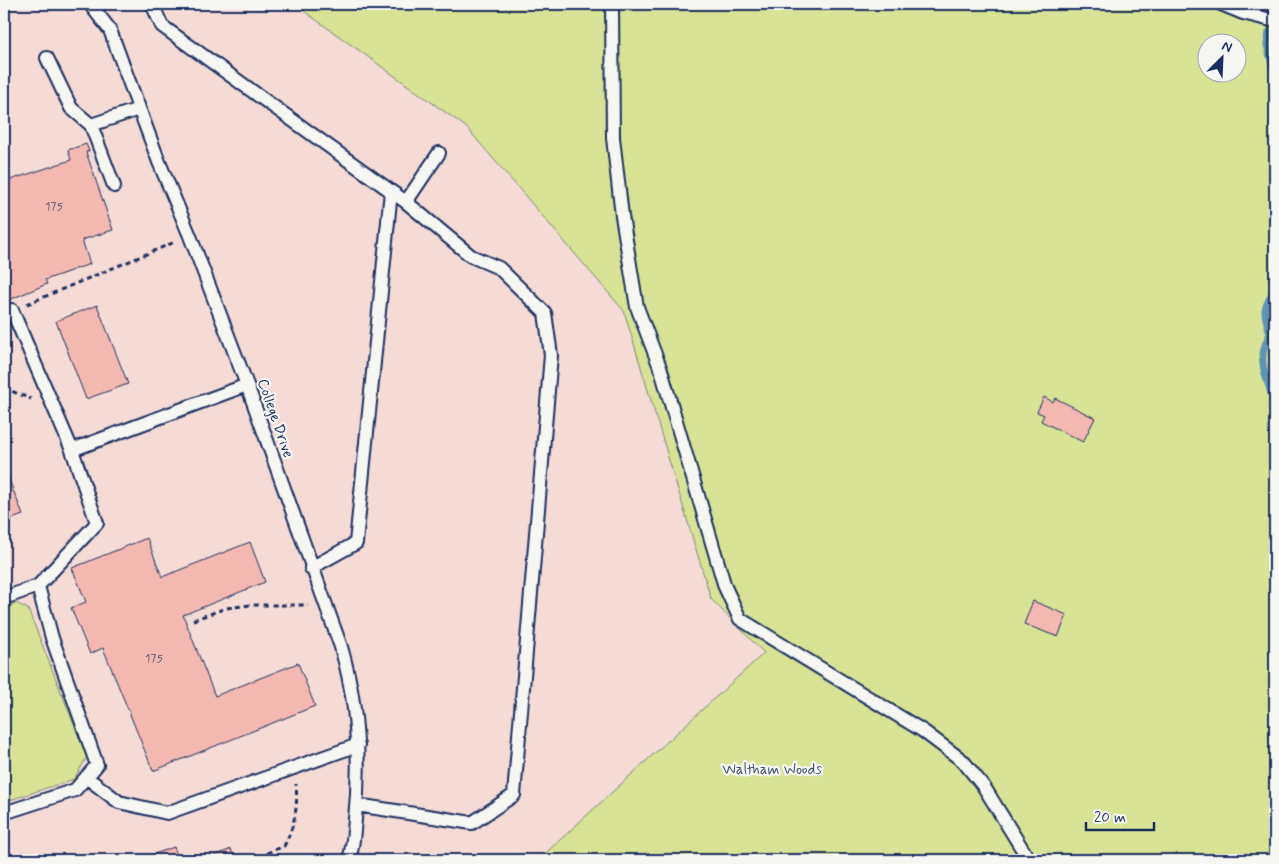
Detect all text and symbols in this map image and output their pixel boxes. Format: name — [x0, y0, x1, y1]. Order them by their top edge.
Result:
north arrow — [1196, 32, 1246, 82]
text: N — [1219, 37, 1235, 57]
house number: 175 — [45, 199, 63, 215]
street label: College Drive — [252, 376, 298, 461]
house number: 175 — [145, 651, 163, 667]
park label: Waltham Woods — [722, 760, 822, 780]
scale bar — [1086, 799, 1154, 831]
text: 20 m — [1094, 808, 1126, 828]

